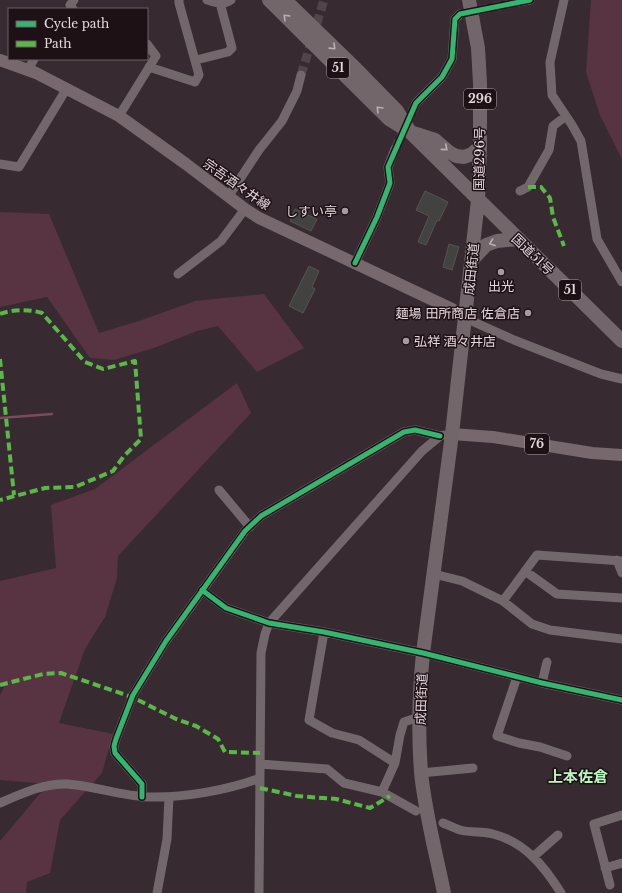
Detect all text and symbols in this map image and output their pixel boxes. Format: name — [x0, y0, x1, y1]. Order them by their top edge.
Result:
legend — [8, 8, 148, 60]
one-way arrow — [283, 15, 291, 22]
text: Cycle path — [44, 16, 109, 31]
text: Path — [44, 36, 72, 51]
one-way arrow — [328, 42, 336, 50]
road number: 51 — [327, 58, 349, 78]
road number: 296 — [464, 89, 496, 109]
one-way arrow — [376, 106, 384, 114]
street label: 国道296号 — [470, 127, 489, 191]
one-way arrow — [440, 144, 447, 151]
street label: 宗吾酒々井線 — [200, 155, 274, 214]
place label: しすい亭 — [285, 203, 337, 220]
marker: しすい亭 — [340, 206, 350, 216]
street label: 国道51号 — [508, 230, 557, 279]
one-way arrow — [488, 238, 495, 247]
street label: 成田街道 — [460, 242, 483, 296]
marker: 出光 — [496, 267, 506, 277]
place label: 出光 — [488, 278, 514, 295]
road number: 51 — [559, 280, 581, 300]
place label: 麺場 田所商店 佐倉店 — [396, 305, 520, 322]
marker: 麺場 田所商店 佐倉店 — [523, 308, 533, 318]
place label: 弘祥 酒々井店 — [414, 333, 496, 350]
marker: 弘祥 酒々井店 — [401, 336, 411, 346]
road number: 76 — [525, 434, 549, 454]
street label: 成田街道 — [412, 673, 431, 725]
district label: 上本佐倉 — [548, 767, 608, 786]

